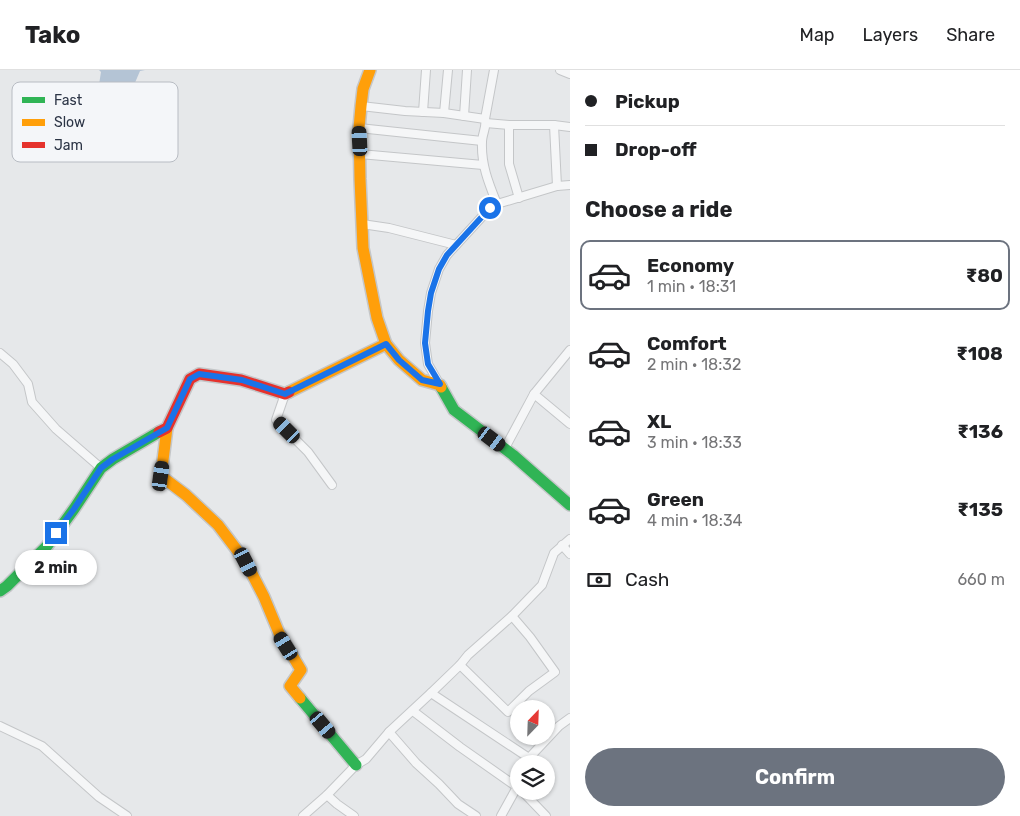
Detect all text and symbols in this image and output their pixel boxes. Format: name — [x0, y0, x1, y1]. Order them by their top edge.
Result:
text: Tako — [25, 21, 80, 49]
text: Map — [800, 24, 835, 46]
text: Layers — [863, 24, 918, 46]
text: Share — [946, 24, 995, 46]
legend — [12, 82, 178, 162]
text: Pickup — [615, 90, 680, 113]
text: Fast — [54, 92, 83, 109]
text: Slow — [54, 114, 85, 131]
car — [351, 126, 368, 156]
text: Jam — [54, 137, 83, 154]
text: Drop-off — [615, 138, 697, 161]
text: Choose a ride — [585, 196, 732, 223]
route start — [479, 197, 501, 219]
icon: car — [587, 253, 632, 298]
text: Economy — [647, 254, 734, 277]
text: ₹80 — [966, 264, 1003, 287]
text: 1 min · 18:31 — [647, 277, 736, 296]
icon: car — [587, 331, 632, 376]
text: Comfort — [647, 332, 727, 355]
text: ₹108 — [956, 342, 1003, 365]
text: 2 min · 18:32 — [647, 355, 741, 374]
icon: car — [587, 409, 632, 454]
text: XL — [647, 410, 671, 433]
car — [271, 414, 302, 446]
text: ₹136 — [957, 420, 1003, 443]
car — [475, 424, 508, 454]
text: 3 min · 18:33 — [647, 433, 742, 452]
car — [151, 460, 170, 492]
icon: car — [587, 487, 632, 532]
text: Green — [647, 488, 704, 511]
text: ₹135 — [957, 498, 1003, 521]
text: 4 min · 18:34 — [647, 511, 742, 530]
route end — [45, 522, 67, 544]
car — [232, 545, 259, 579]
callout: 2 min — [15, 550, 97, 586]
text: 2 min — [34, 558, 78, 577]
icon: cash — [585, 566, 613, 594]
text: Cash — [625, 568, 669, 591]
text: 660 m — [957, 570, 1005, 589]
car — [271, 629, 300, 663]
north arrow — [510, 700, 555, 745]
map controls — [510, 700, 555, 800]
car — [307, 709, 338, 741]
button: Confirm — [585, 748, 1005, 806]
button: layers — [510, 755, 555, 800]

